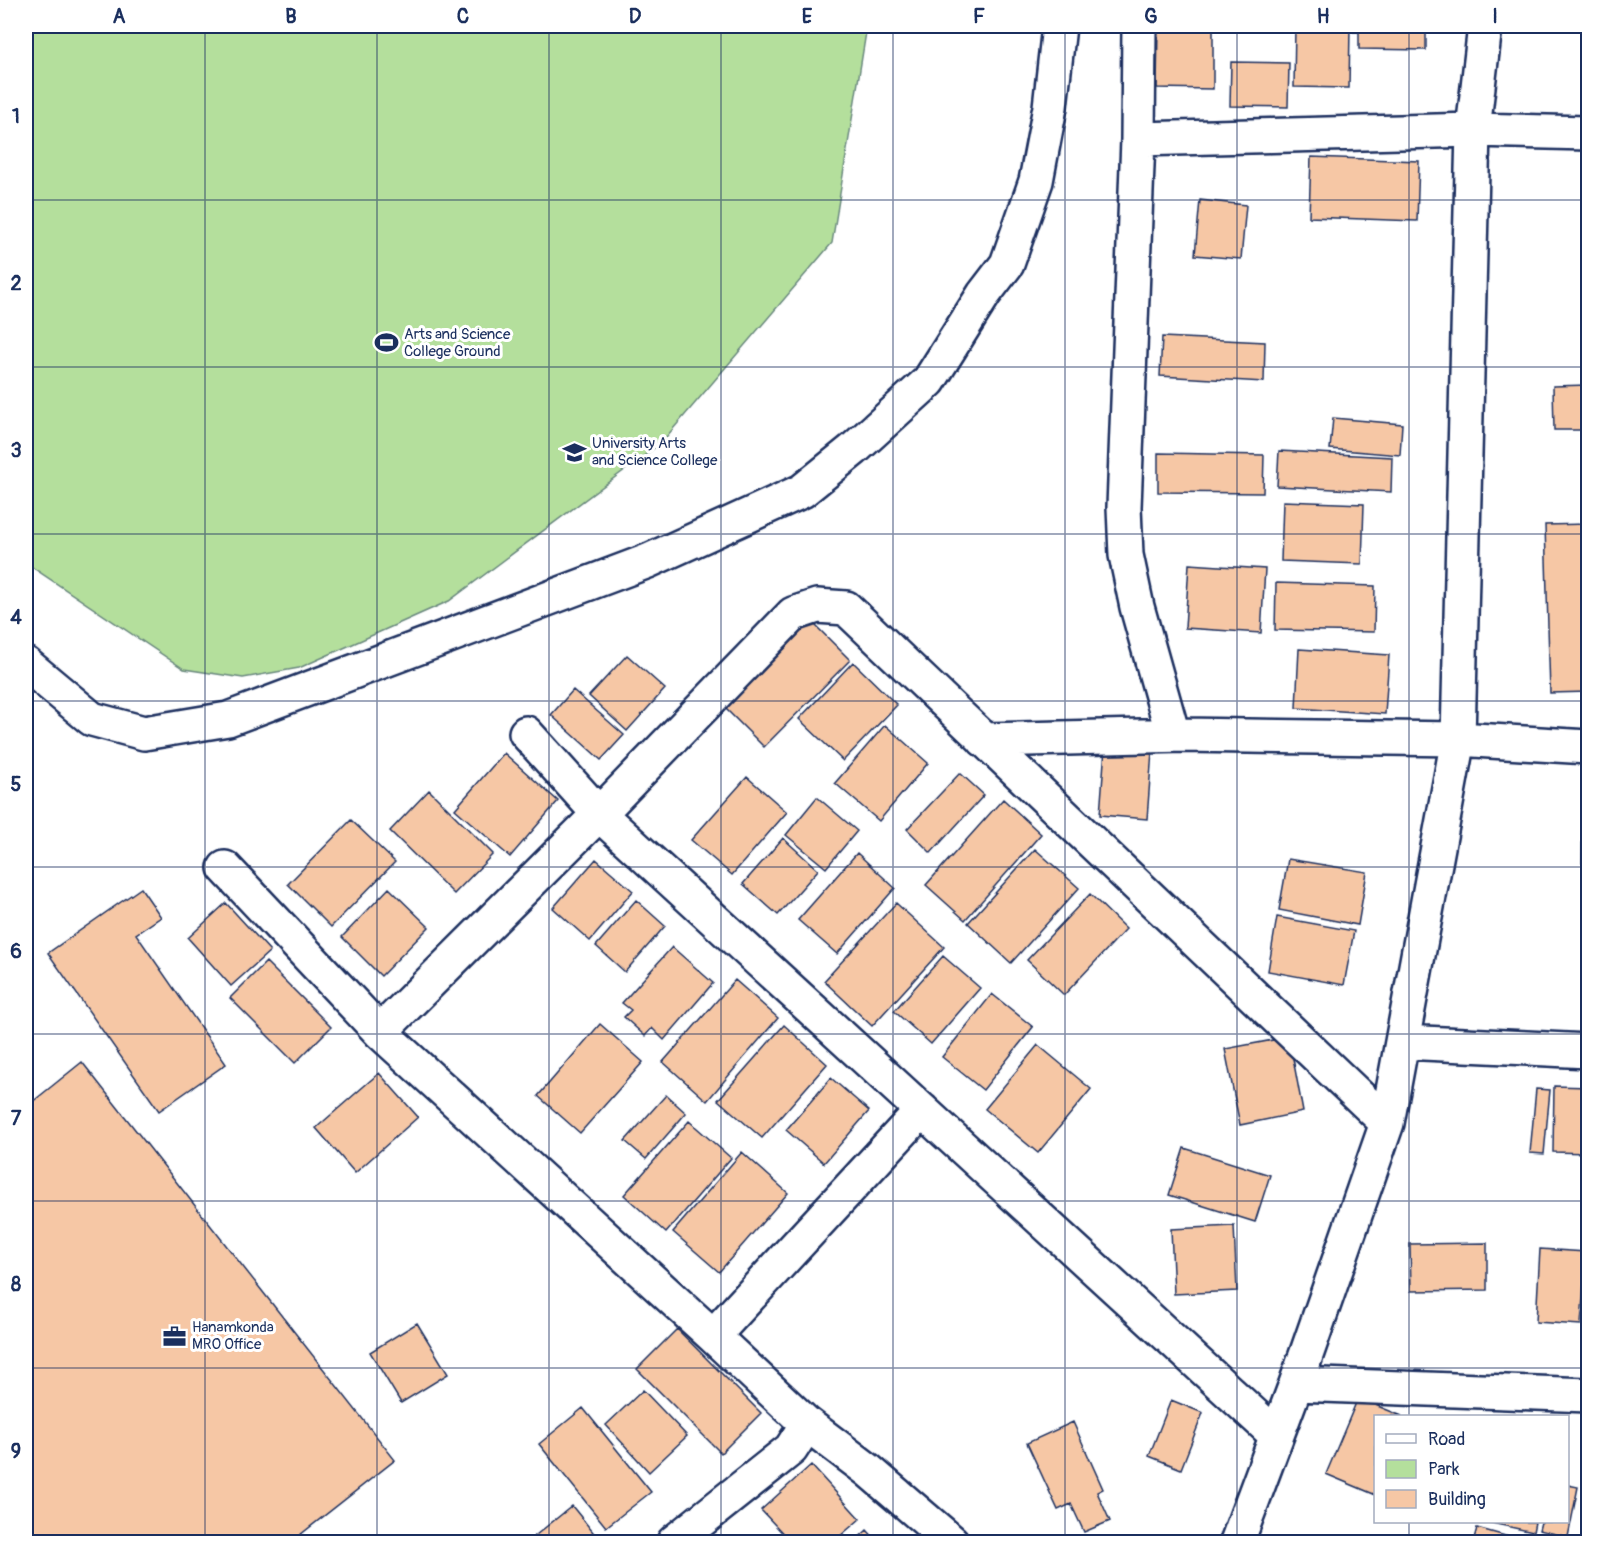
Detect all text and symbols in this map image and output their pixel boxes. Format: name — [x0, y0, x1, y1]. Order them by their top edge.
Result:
text: A — [113, 4, 126, 29]
text: B — [285, 4, 297, 29]
text: C — [457, 4, 469, 29]
text: D — [629, 4, 642, 29]
text: E — [802, 4, 813, 29]
text: F — [973, 4, 985, 29]
text: G — [1144, 4, 1158, 29]
text: H — [1317, 4, 1330, 29]
text: I — [1492, 4, 1498, 29]
text: 1 — [12, 104, 20, 129]
text: 2 — [10, 271, 22, 296]
place label: Arts and Science College Ground — [404, 325, 511, 361]
sports icon: Arts and Science College Ground — [373, 330, 399, 356]
place label: University Arts and Science College — [592, 434, 718, 470]
text: 3 — [10, 438, 22, 463]
school or university icon: University Arts and Science College — [561, 439, 587, 465]
text: 4 — [10, 605, 22, 630]
text: 5 — [11, 772, 22, 797]
text: 6 — [10, 939, 22, 964]
text: 7 — [11, 1106, 22, 1131]
text: 8 — [11, 1272, 21, 1297]
place label: Hanamkonda MRO Office — [192, 1318, 274, 1354]
office icon: Hanamkonda MRO Office — [161, 1323, 187, 1349]
legend — [1374, 1415, 1569, 1523]
text: Road — [1428, 1428, 1465, 1451]
text: 9 — [11, 1439, 21, 1464]
text: Park — [1428, 1458, 1460, 1481]
text: Building — [1428, 1488, 1486, 1511]

